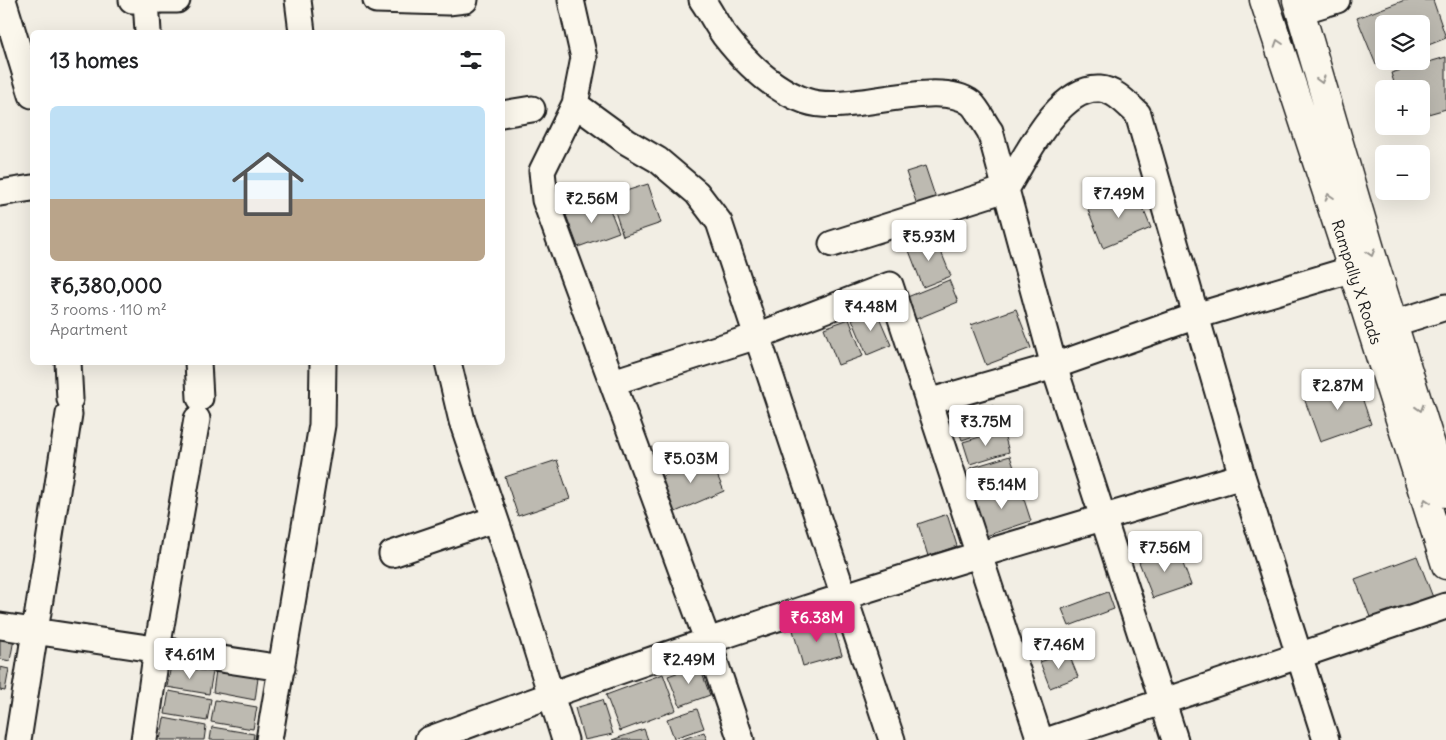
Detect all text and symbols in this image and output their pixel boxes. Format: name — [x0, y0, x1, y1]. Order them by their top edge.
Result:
map controls — [1375, 15, 1430, 200]
button: layers — [1375, 15, 1430, 70]
one-way arrow — [1274, 39, 1284, 48]
icon: filters — [457, 46, 485, 74]
text: 13 homes — [50, 47, 138, 74]
one-way arrow — [1315, 76, 1325, 84]
button: + — [1375, 80, 1430, 135]
icon: home — [223, 139, 313, 229]
button: − — [1375, 145, 1430, 200]
pin: ₹7.49M — [1078, 176, 1160, 219]
pin: ₹2.56M — [551, 182, 633, 224]
text: ₹7.49M — [1093, 183, 1145, 203]
text: ₹2.56M — [566, 188, 618, 208]
one-way arrow — [1325, 193, 1335, 202]
street label: Rampally X Roads — [1327, 217, 1387, 347]
pin: ₹5.93M — [888, 220, 970, 262]
text: ₹5.93M — [903, 226, 955, 246]
one-way arrow — [1366, 248, 1376, 257]
text: ₹6,380,000 — [50, 272, 162, 299]
pin: ₹4.48M — [830, 290, 912, 332]
text: ₹4.48M — [845, 296, 897, 316]
text: 3 rooms · 110 m² — [50, 299, 167, 319]
text: Apartment — [50, 319, 128, 339]
pin: ₹2.87M — [1297, 368, 1379, 411]
text: ₹2.87M — [1312, 375, 1364, 395]
pin: ₹3.75M — [945, 404, 1027, 447]
one-way arrow — [1414, 404, 1424, 412]
text: ₹3.75M — [960, 411, 1012, 431]
pin: ₹5.03M — [650, 442, 732, 484]
text: ₹5.03M — [664, 448, 718, 468]
pin: ₹5.14M — [961, 468, 1043, 510]
text: ₹5.14M — [977, 474, 1027, 494]
one-way arrow — [1422, 498, 1432, 507]
pin: ₹7.56M — [1124, 530, 1206, 573]
text: ₹7.56M — [1139, 537, 1191, 557]
pin: ₹6.38M — [776, 600, 858, 643]
text: ₹6.38M — [791, 607, 844, 627]
pin: ₹7.46M — [1018, 628, 1100, 670]
text: ₹7.46M — [1033, 634, 1085, 654]
pin: ₹4.61M — [149, 638, 231, 680]
pin: ₹2.49M — [648, 642, 730, 685]
text: ₹4.61M — [165, 644, 215, 664]
text: ₹2.49M — [663, 649, 715, 669]

